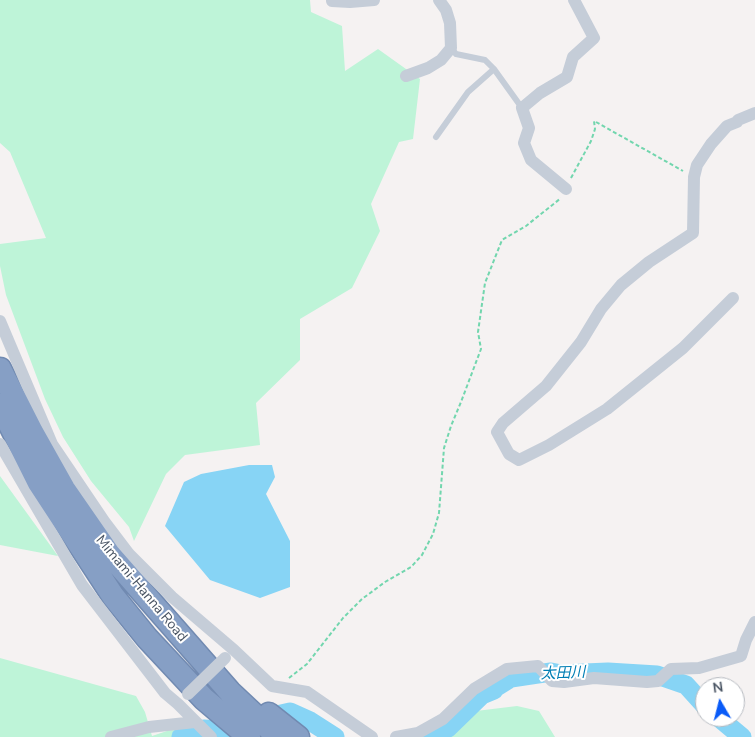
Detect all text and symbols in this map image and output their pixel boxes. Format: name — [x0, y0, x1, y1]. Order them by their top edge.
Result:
street label: Mimami-Hanna Road — [92, 533, 190, 645]
water label: 太田川 — [540, 664, 586, 684]
north arrow — [695, 677, 745, 727]
text: N — [711, 678, 724, 698]

